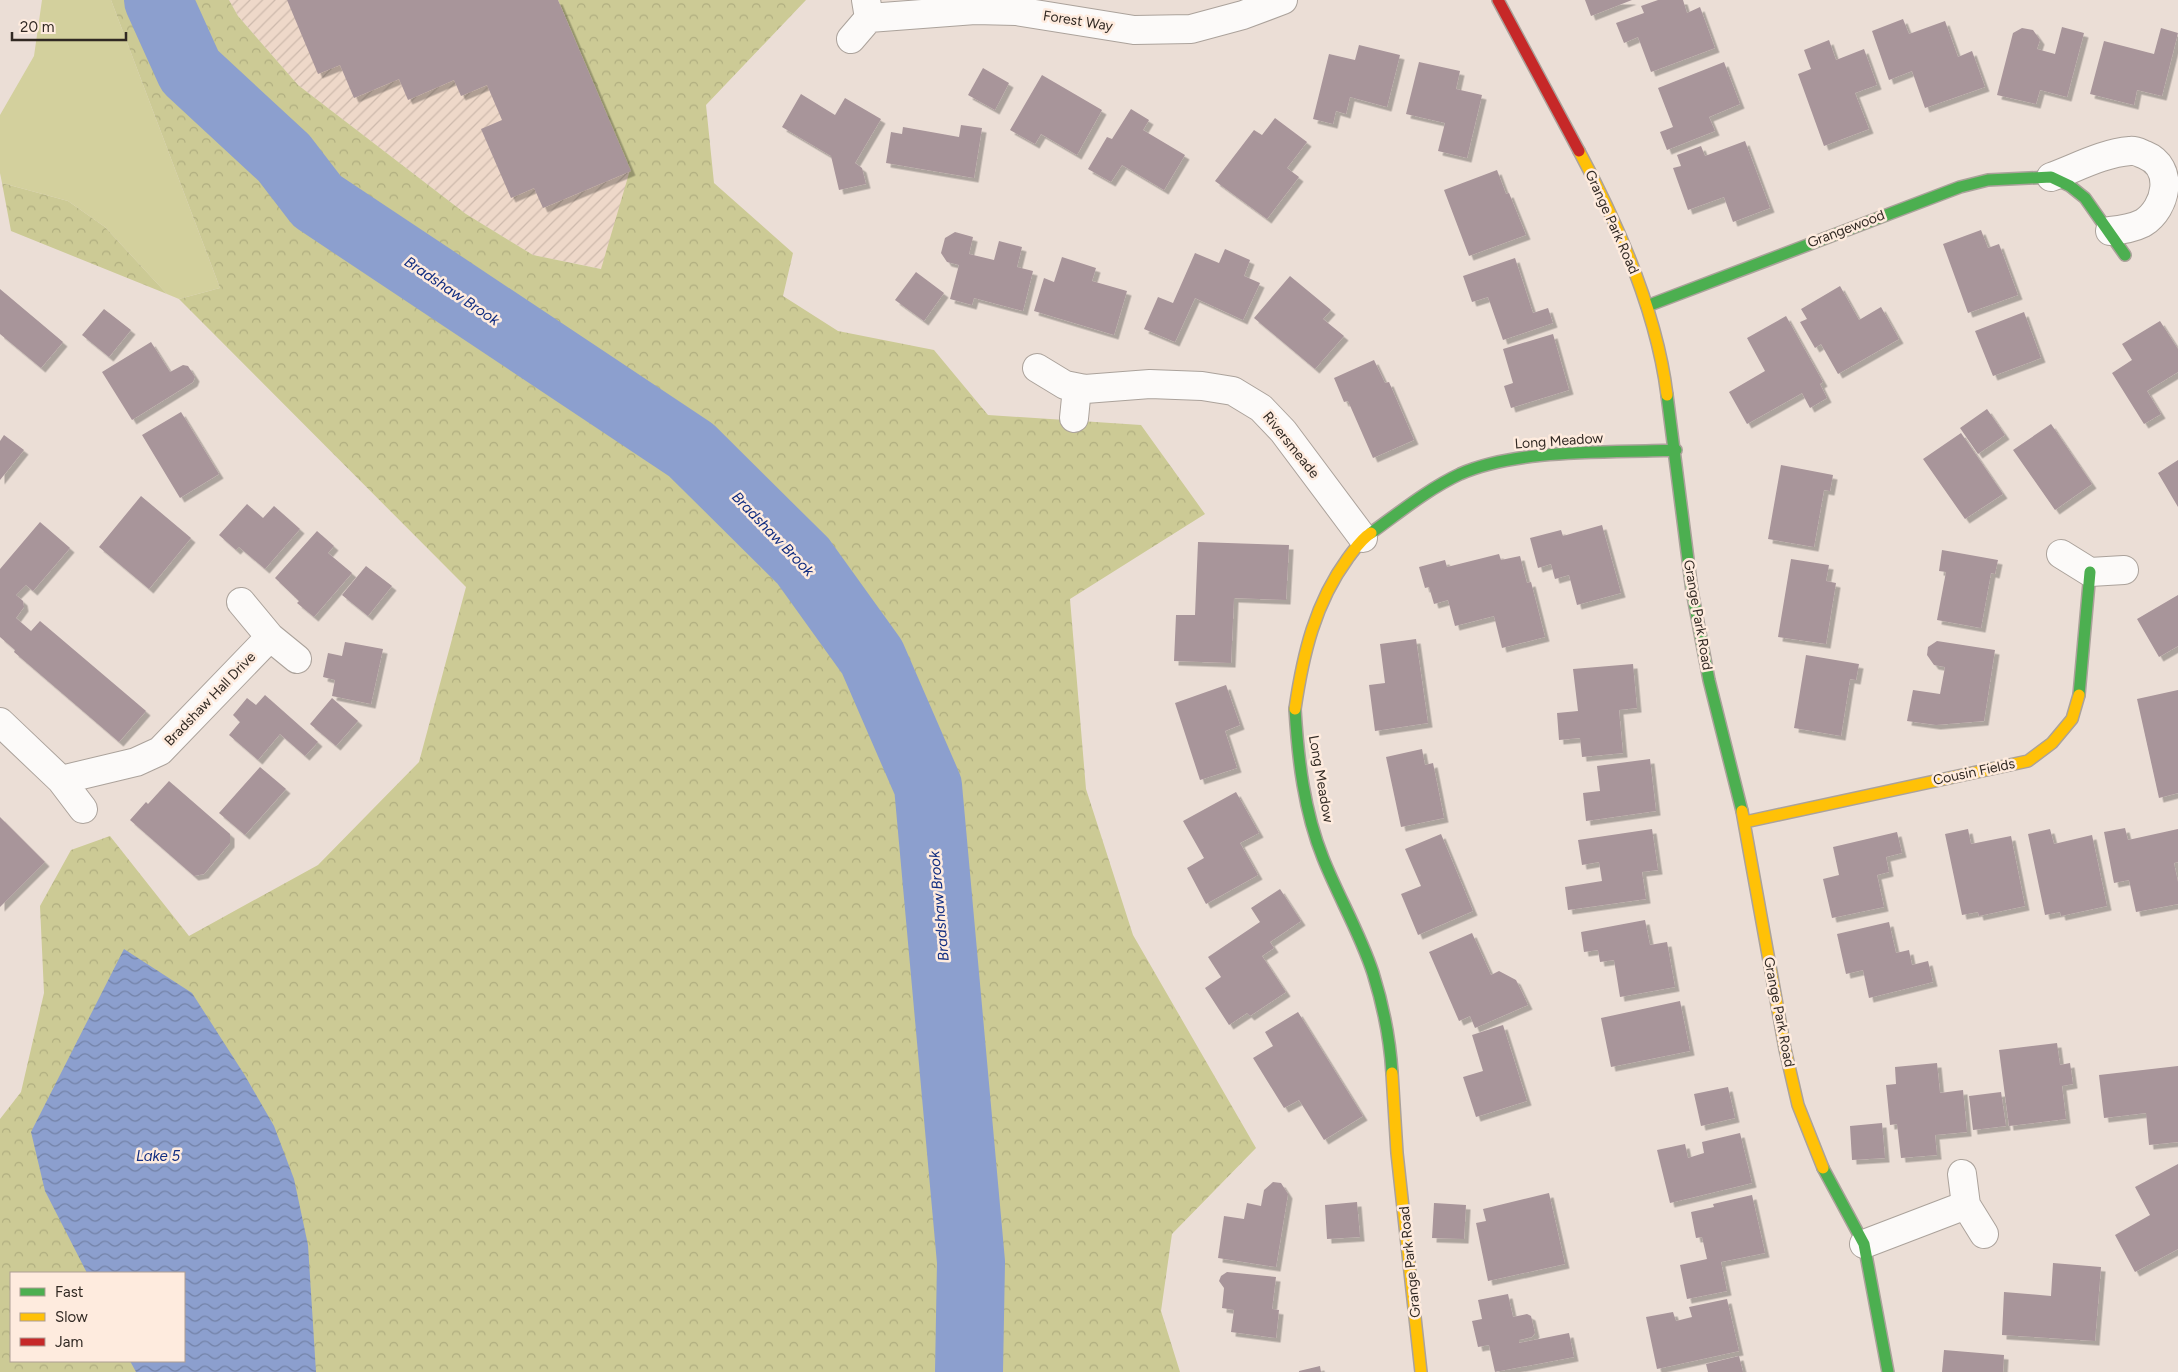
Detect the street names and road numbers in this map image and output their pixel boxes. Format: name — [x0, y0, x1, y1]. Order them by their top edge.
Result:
street label: Forest Way — [1042, 7, 1115, 35]
street label: Grange Park Road — [1581, 167, 1643, 277]
street label: Grangewood — [1805, 207, 1887, 251]
street label: Riversmeade — [1259, 408, 1323, 482]
street label: Long Meadow — [1514, 429, 1604, 453]
street label: Grange Park Road — [1680, 558, 1716, 672]
street label: Bradshaw Hall Drive — [161, 648, 259, 750]
street label: Long Meadow — [1305, 734, 1337, 824]
street label: Cousin Fields — [1931, 755, 2017, 789]
street label: Grange Park Road — [1760, 955, 1798, 1069]
street label: Grange Park Road — [1396, 1205, 1424, 1319]

